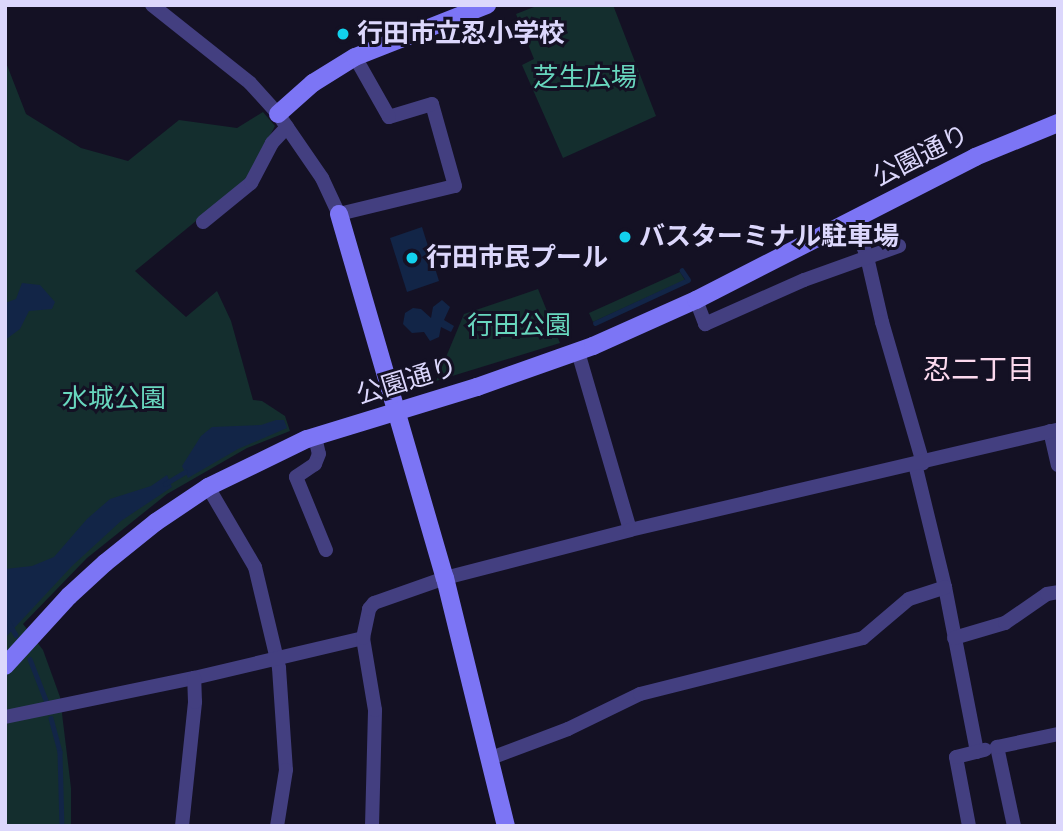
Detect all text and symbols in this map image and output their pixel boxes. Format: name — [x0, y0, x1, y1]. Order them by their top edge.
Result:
place label: 行田市立忍小学校 — [357, 18, 565, 50]
marker: 行田市立忍小学校 — [335, 26, 351, 42]
park label: 芝生広場 — [533, 62, 637, 94]
street label: 公園通り — [868, 118, 974, 194]
place label: バスターミナル駐車場 — [639, 221, 899, 253]
marker: バスターミナル駐車場 — [617, 229, 633, 245]
place label: 行田市民プール — [426, 242, 608, 274]
marker: 行田市民プール — [404, 250, 420, 266]
park label: 行田公園 — [467, 310, 571, 342]
street label: 公園通り — [353, 351, 461, 411]
district label: 忍二丁目 — [923, 352, 1035, 386]
park label: 水城公園 — [62, 383, 166, 415]

